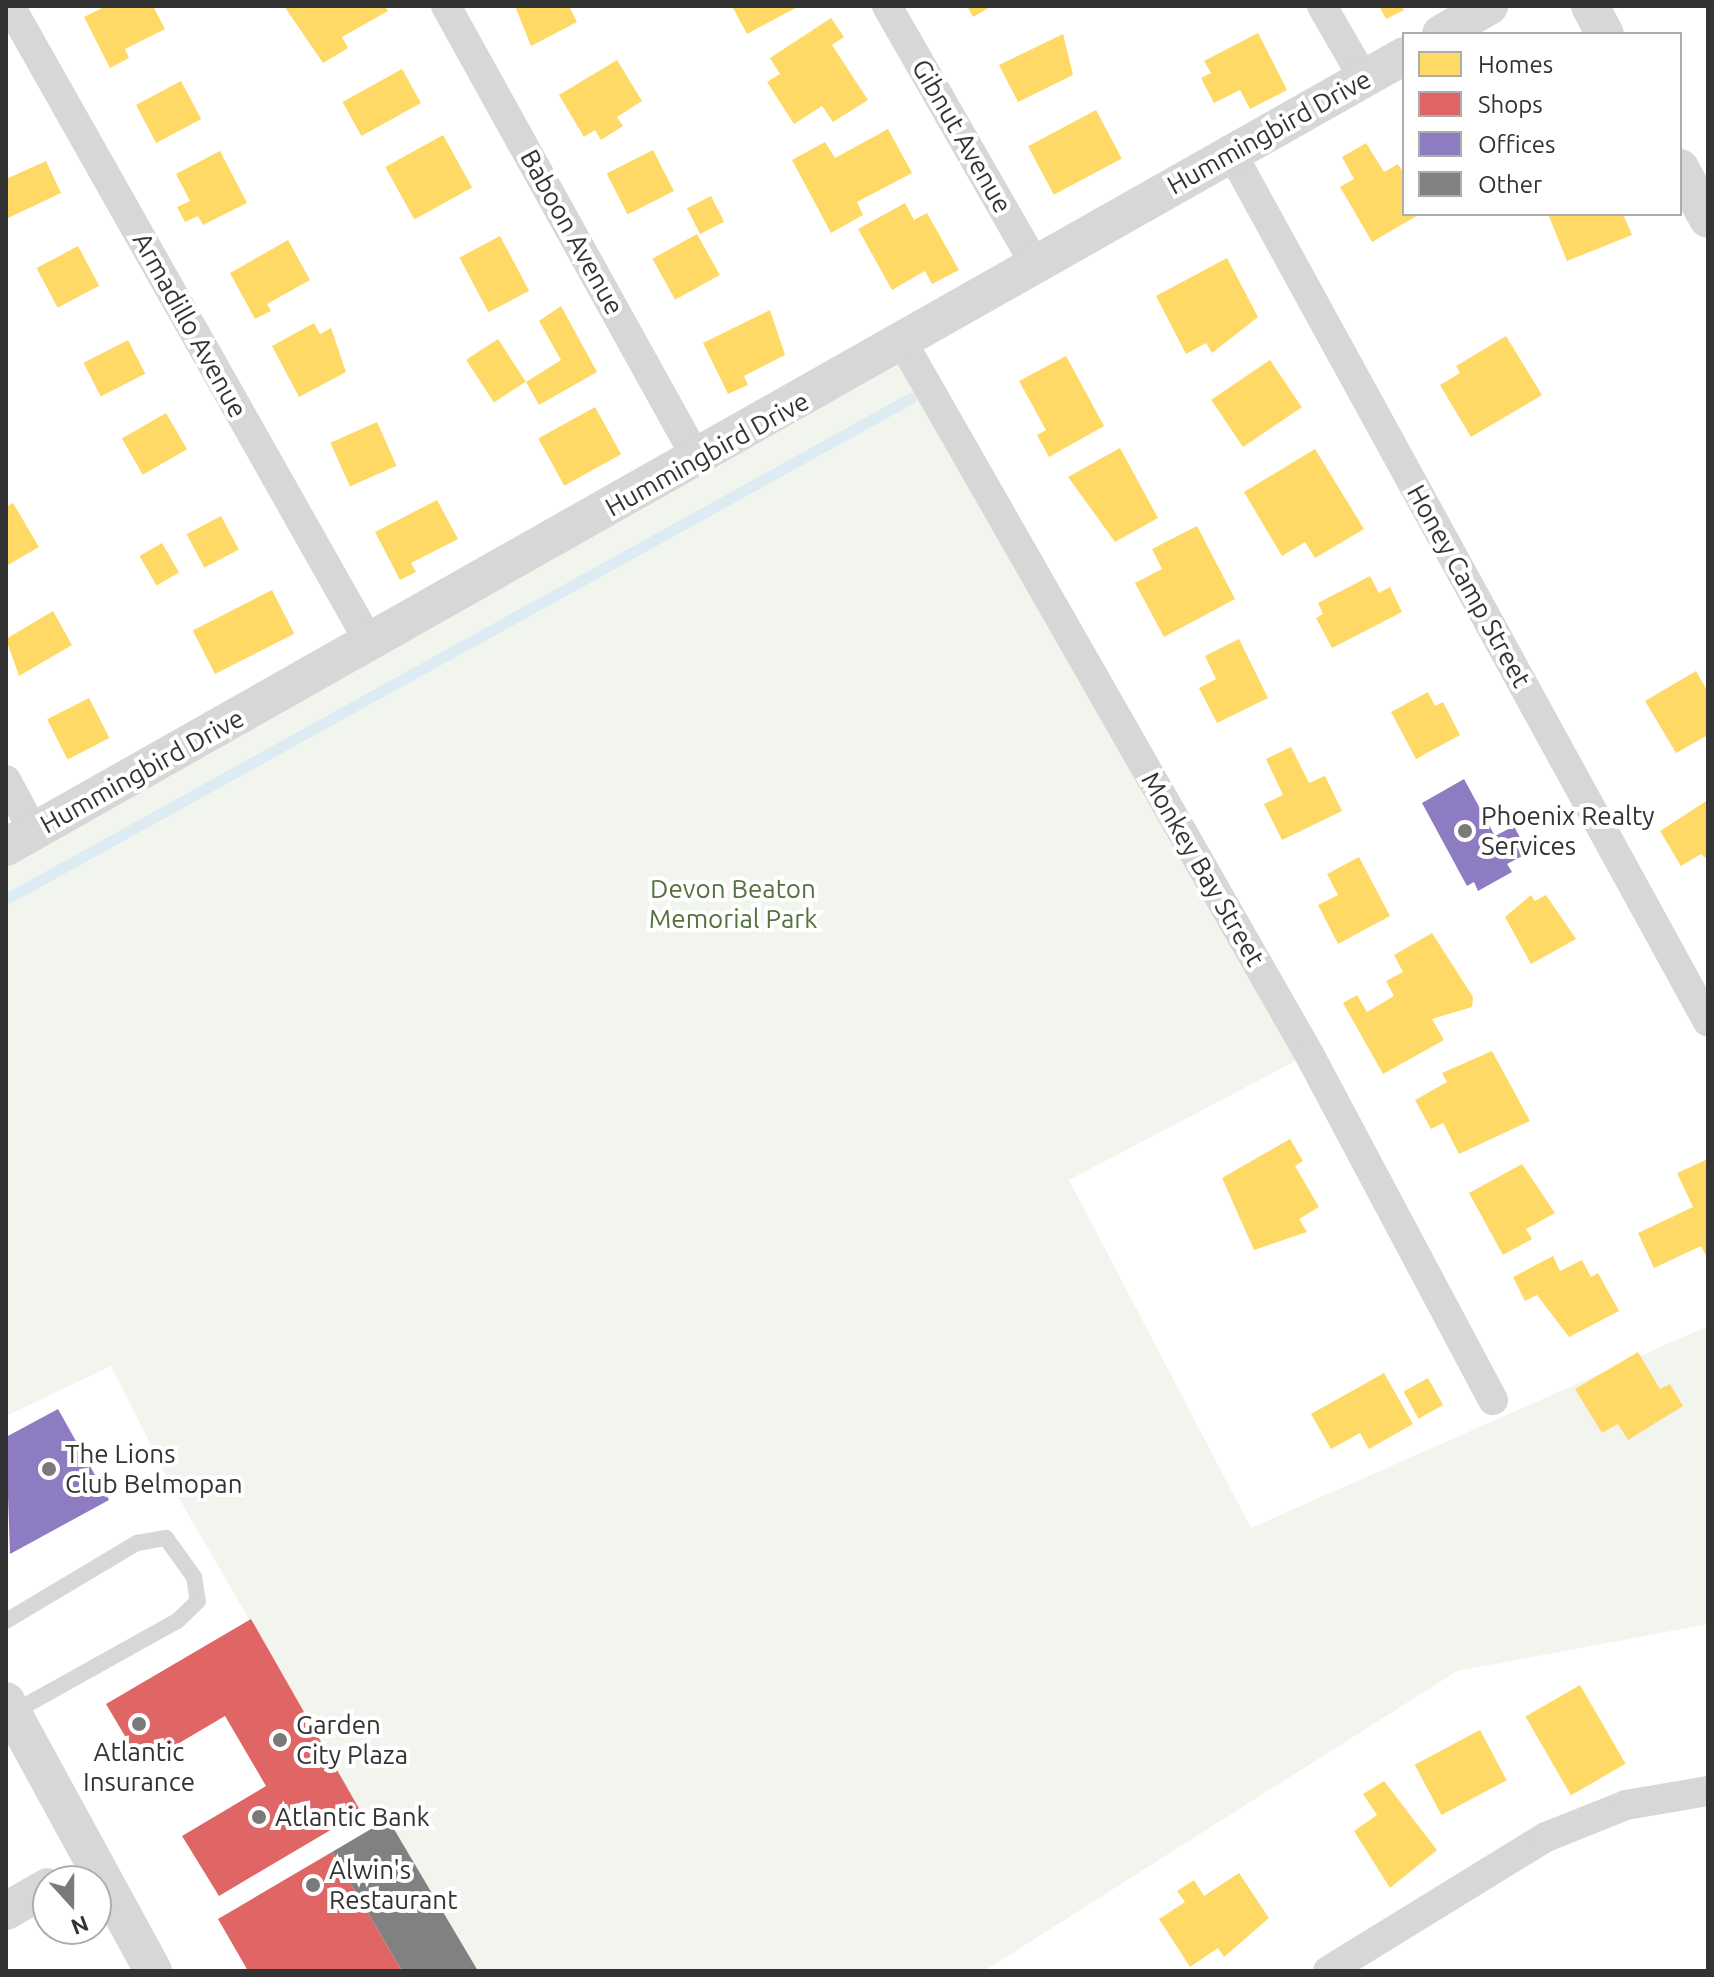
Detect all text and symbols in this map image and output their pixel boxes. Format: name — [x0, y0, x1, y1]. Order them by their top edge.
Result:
legend — [1402, 32, 1682, 216]
text: Homes — [1478, 51, 1553, 78]
street label: Gibnut Avenue — [905, 54, 1019, 218]
street label: Hummingbird Drive — [1162, 63, 1376, 201]
text: Shops — [1478, 91, 1543, 118]
text: Offices — [1478, 131, 1556, 158]
street label: Baboon Avenue — [514, 144, 630, 320]
text: Other — [1478, 171, 1542, 198]
street label: Armadillo Avenue — [126, 227, 254, 423]
street label: Hummingbird Drive — [600, 385, 814, 523]
street label: Honey Camp Street — [1400, 479, 1538, 693]
street label: Hummingbird Drive — [35, 702, 249, 840]
street label: Monkey Bay Street — [1135, 766, 1271, 972]
place label: Phoenix Realty Services — [1481, 800, 1655, 862]
marker: Phoenix Realty Services — [1456, 822, 1474, 840]
park label: Devon Beaton Memorial Park — [649, 873, 817, 934]
place label: The Lions Club Belmopan — [65, 1438, 243, 1500]
marker: The Lions Club Belmopan — [40, 1460, 58, 1478]
place label: Garden City Plaza — [296, 1709, 408, 1770]
marker: Atlantic Insurance — [130, 1715, 148, 1733]
marker: Garden City Plaza — [271, 1731, 289, 1749]
place label: Atlantic Insurance — [83, 1736, 195, 1798]
place label: Atlantic Bank — [275, 1801, 430, 1833]
marker: Atlantic Bank — [250, 1808, 268, 1826]
place label: Alwin's Restaurant — [329, 1854, 457, 1916]
north arrow — [32, 1865, 112, 1945]
marker: Alwin's Restaurant — [304, 1876, 322, 1894]
text: N — [68, 1911, 92, 1941]

